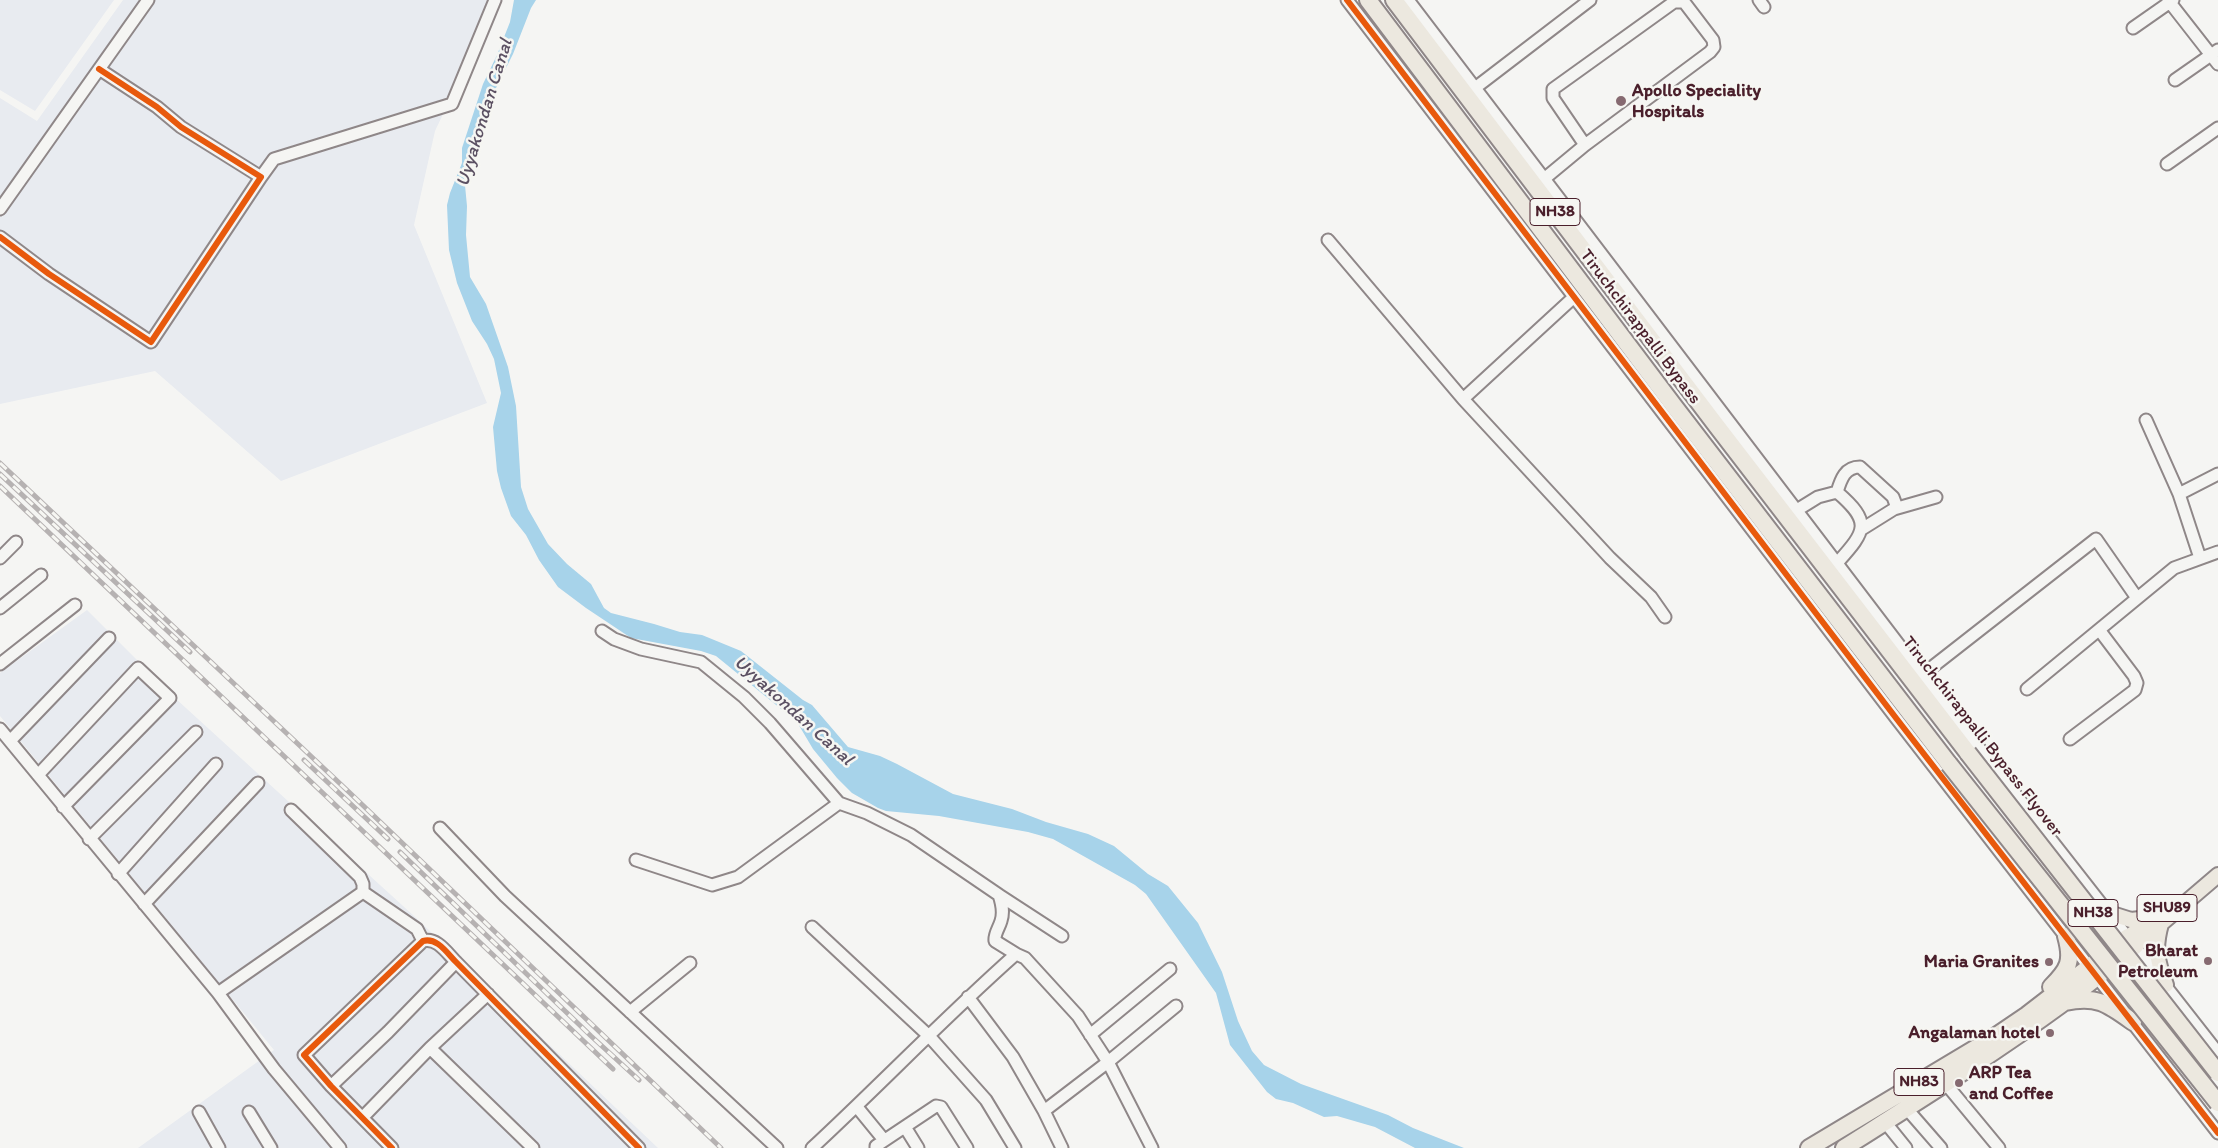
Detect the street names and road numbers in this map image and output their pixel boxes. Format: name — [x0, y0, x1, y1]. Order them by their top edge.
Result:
road number: NH38 — [1530, 198, 1580, 226]
street label: Tiruchchirappalli Bypass — [1575, 245, 1705, 409]
street label: Tiruchchirappalli Bypass Flyover — [1897, 632, 2067, 842]
road number: SHU89 — [2137, 894, 2197, 921]
road number: NH38 — [2068, 900, 2118, 926]
road number: NH83 — [1894, 1068, 1944, 1096]

